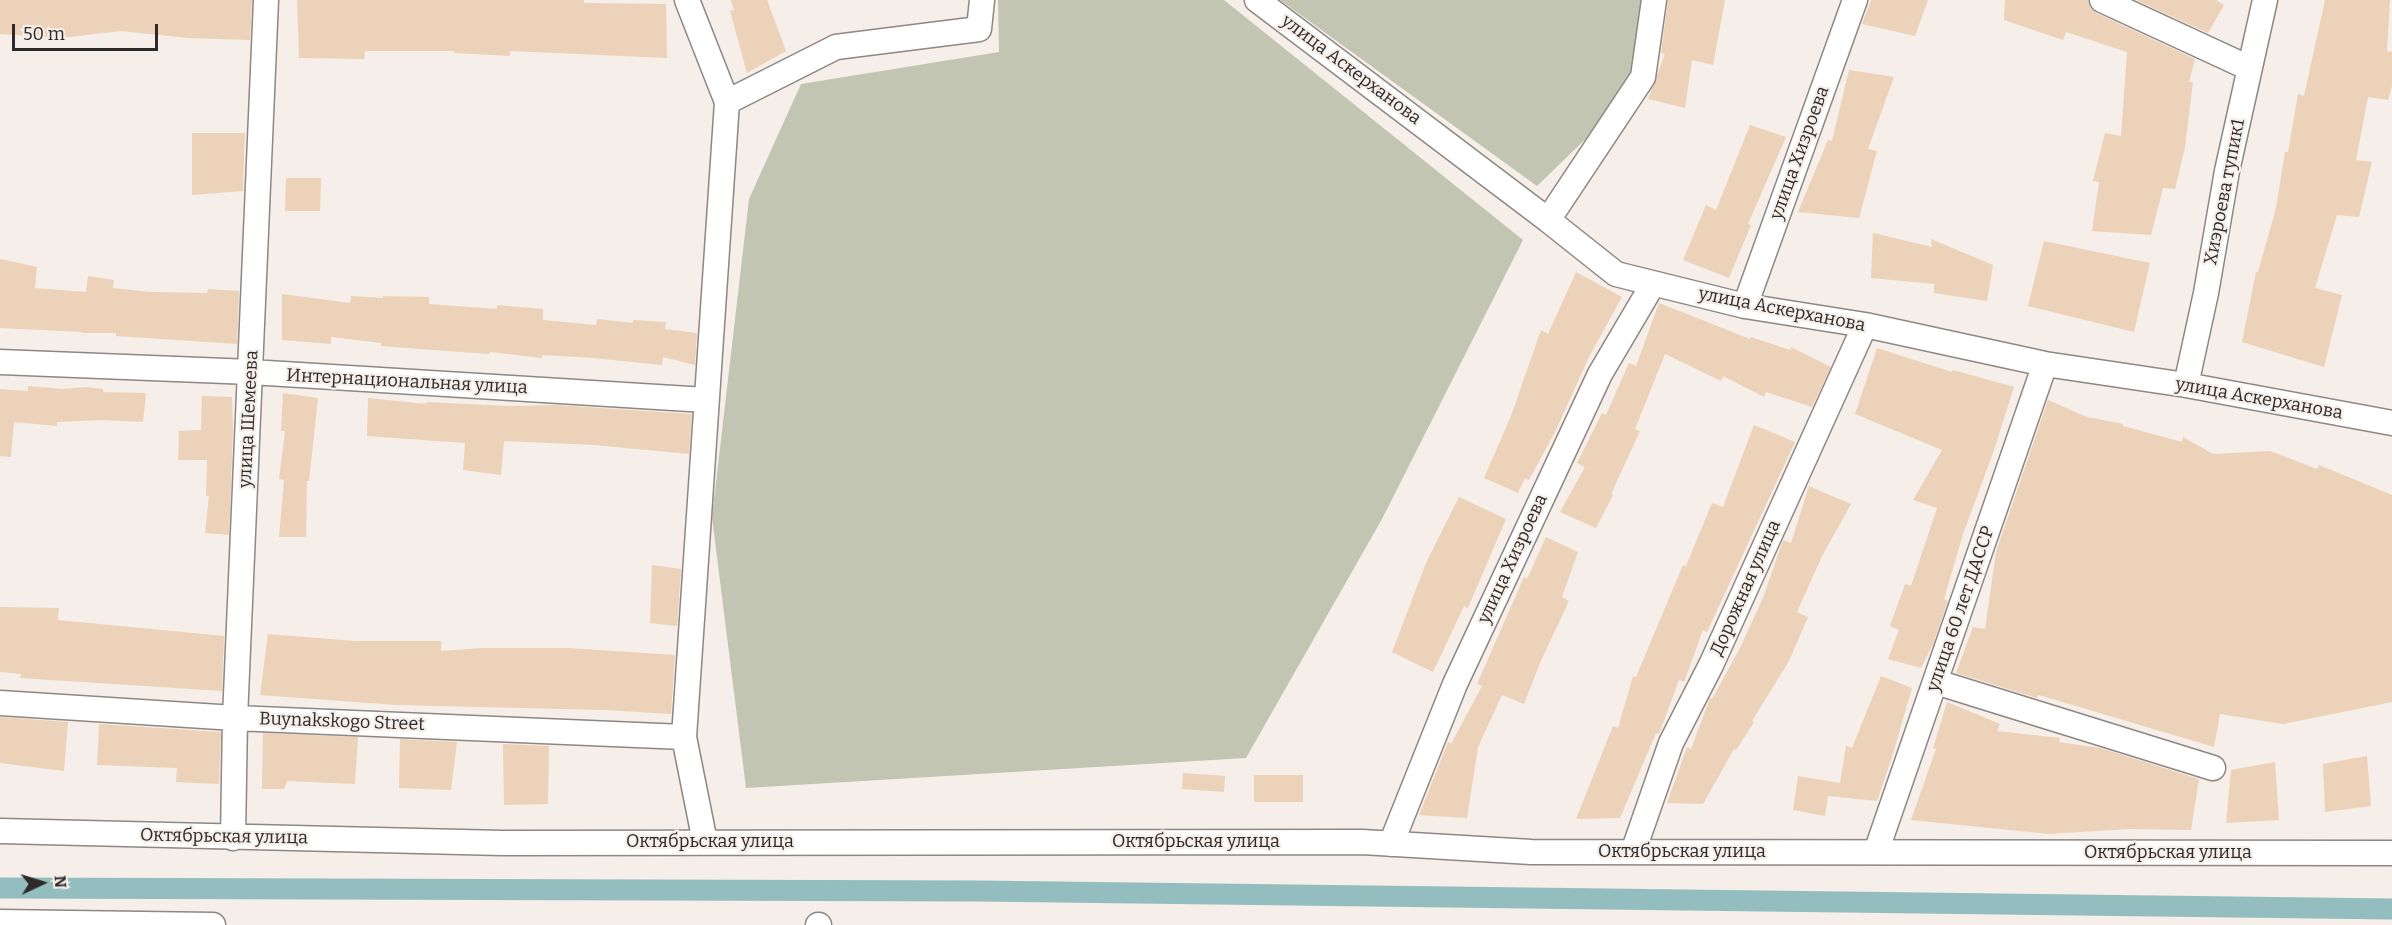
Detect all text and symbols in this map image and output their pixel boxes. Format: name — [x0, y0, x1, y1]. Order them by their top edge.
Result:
street label: улица Аскерханова — [1277, 10, 1425, 130]
scale bar — [15, 12, 160, 50]
text: 50 m — [23, 23, 65, 45]
street label: улица Хизроева — [1766, 83, 1834, 223]
street label: Хиэроева тупик1 — [2200, 117, 2250, 267]
street label: улица Аскерханова — [1697, 283, 1867, 337]
street label: улица Шемеева — [235, 350, 263, 488]
street label: Интернациональная улица — [286, 365, 528, 399]
street label: улица Аскерханова — [2174, 374, 2344, 424]
street label: улица Хизроева — [1474, 491, 1552, 627]
street label: Дорожная улица — [1706, 517, 1786, 659]
street label: улица 60 лет ДАССР — [1923, 523, 1999, 695]
street label: Buynakskogo Street — [259, 708, 425, 736]
street label: Октябрьская улица — [140, 825, 308, 849]
street label: Октябрьская улица — [626, 831, 794, 853]
street label: Октябрьская улица — [1112, 831, 1280, 853]
street label: Октябрьская улица — [1598, 841, 1766, 863]
street label: Октябрьская улица — [2084, 842, 2252, 864]
north arrow — [12, 853, 72, 913]
text: N — [51, 875, 70, 889]

